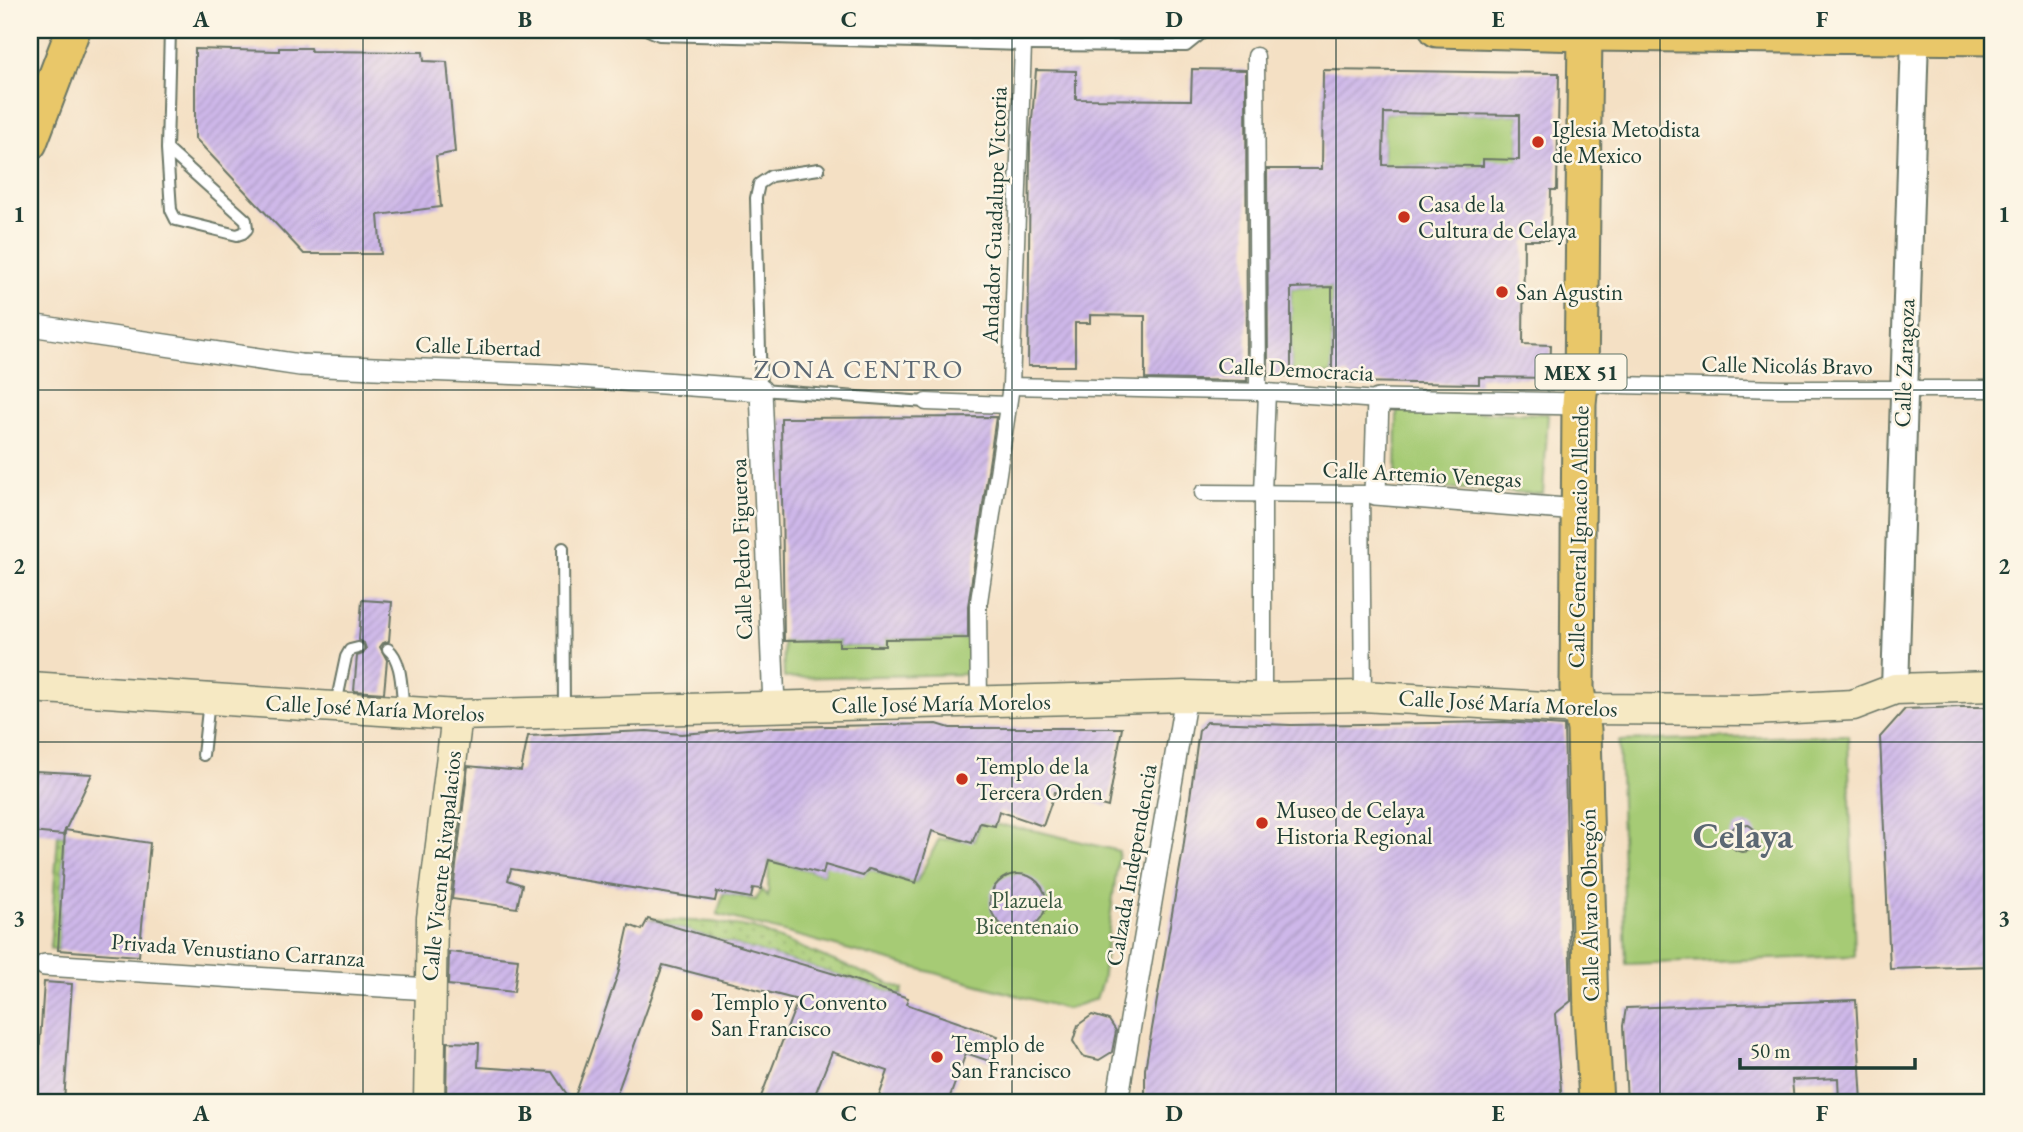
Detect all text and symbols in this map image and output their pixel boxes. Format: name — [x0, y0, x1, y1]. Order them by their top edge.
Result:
text: A — [192, 4, 210, 34]
text: B — [518, 4, 532, 34]
text: C — [841, 4, 857, 34]
text: D — [1165, 4, 1183, 34]
text: E — [1491, 4, 1505, 34]
text: F — [1816, 4, 1829, 34]
street label: Andador Guadalupe Victoria — [974, 85, 1014, 345]
place label: Iglesia Metodista de Mexico — [1552, 114, 1701, 170]
marker: Iglesia Metodista de Mexico — [1530, 134, 1546, 150]
place label: Casa de la Cultura de Celaya — [1418, 189, 1577, 245]
text: 1 — [13, 199, 25, 229]
text: 1 — [1998, 199, 2010, 229]
marker: Casa de la Cultura de Celaya — [1396, 209, 1412, 225]
place label: San Agustin — [1516, 277, 1623, 307]
marker: San Agustin — [1494, 284, 1510, 300]
street label: Calle Zaragoza — [1887, 297, 1921, 428]
street label: Calle Libertad — [415, 329, 542, 363]
street label: Calle Nicolás Bravo — [1701, 349, 1873, 381]
street label: Calle Democracia — [1217, 350, 1375, 388]
district label: ZONA CENTRO — [754, 352, 964, 386]
road number: MEX 51 — [1536, 354, 1626, 390]
street label: Calle General Ignacio Allende — [1561, 405, 1595, 669]
street label: Calle Artemio Venegas — [1322, 454, 1522, 494]
street label: Calle Pedro Figueroa — [723, 457, 759, 640]
text: 2 — [13, 551, 25, 581]
text: 2 — [1998, 551, 2010, 581]
street label: Calle José María Morelos — [1398, 682, 1618, 724]
street label: Calle José María Morelos — [831, 686, 1051, 720]
street label: Calle José María Morelos — [265, 687, 485, 729]
street label: Calle Vicente Rivapalacios — [414, 749, 468, 983]
place label: Templo de la Tercera Orden — [976, 751, 1103, 807]
street label: Calzada Independencia — [1098, 761, 1164, 968]
marker: Templo de la Tercera Orden — [954, 771, 970, 787]
place label: Museo de Celaya Historia Regional — [1276, 795, 1433, 851]
street label: Calle Álvaro Obregón — [1572, 808, 1606, 1002]
district label: Celaya — [1693, 811, 1794, 859]
marker: Museo de Celaya Historia Regional — [1254, 815, 1270, 831]
park label: Plazuela Bicentenaio — [975, 885, 1079, 941]
text: 3 — [13, 903, 25, 933]
text: 3 — [1998, 903, 2010, 933]
street label: Privada Venustiano Carranza — [110, 926, 367, 974]
place label: Templo y Convento San Francisco — [711, 987, 887, 1043]
marker: Templo y Convento San Francisco — [689, 1007, 705, 1023]
scale bar — [1740, 1027, 1914, 1071]
place label: Templo de San Francisco — [951, 1029, 1071, 1085]
text: 50 m — [1750, 1037, 1791, 1064]
marker: Templo de San Francisco — [929, 1049, 945, 1065]
text: A — [192, 1098, 210, 1128]
text: B — [518, 1098, 532, 1128]
text: C — [841, 1098, 857, 1128]
text: D — [1165, 1098, 1183, 1128]
text: E — [1491, 1098, 1505, 1128]
text: F — [1816, 1098, 1829, 1128]

